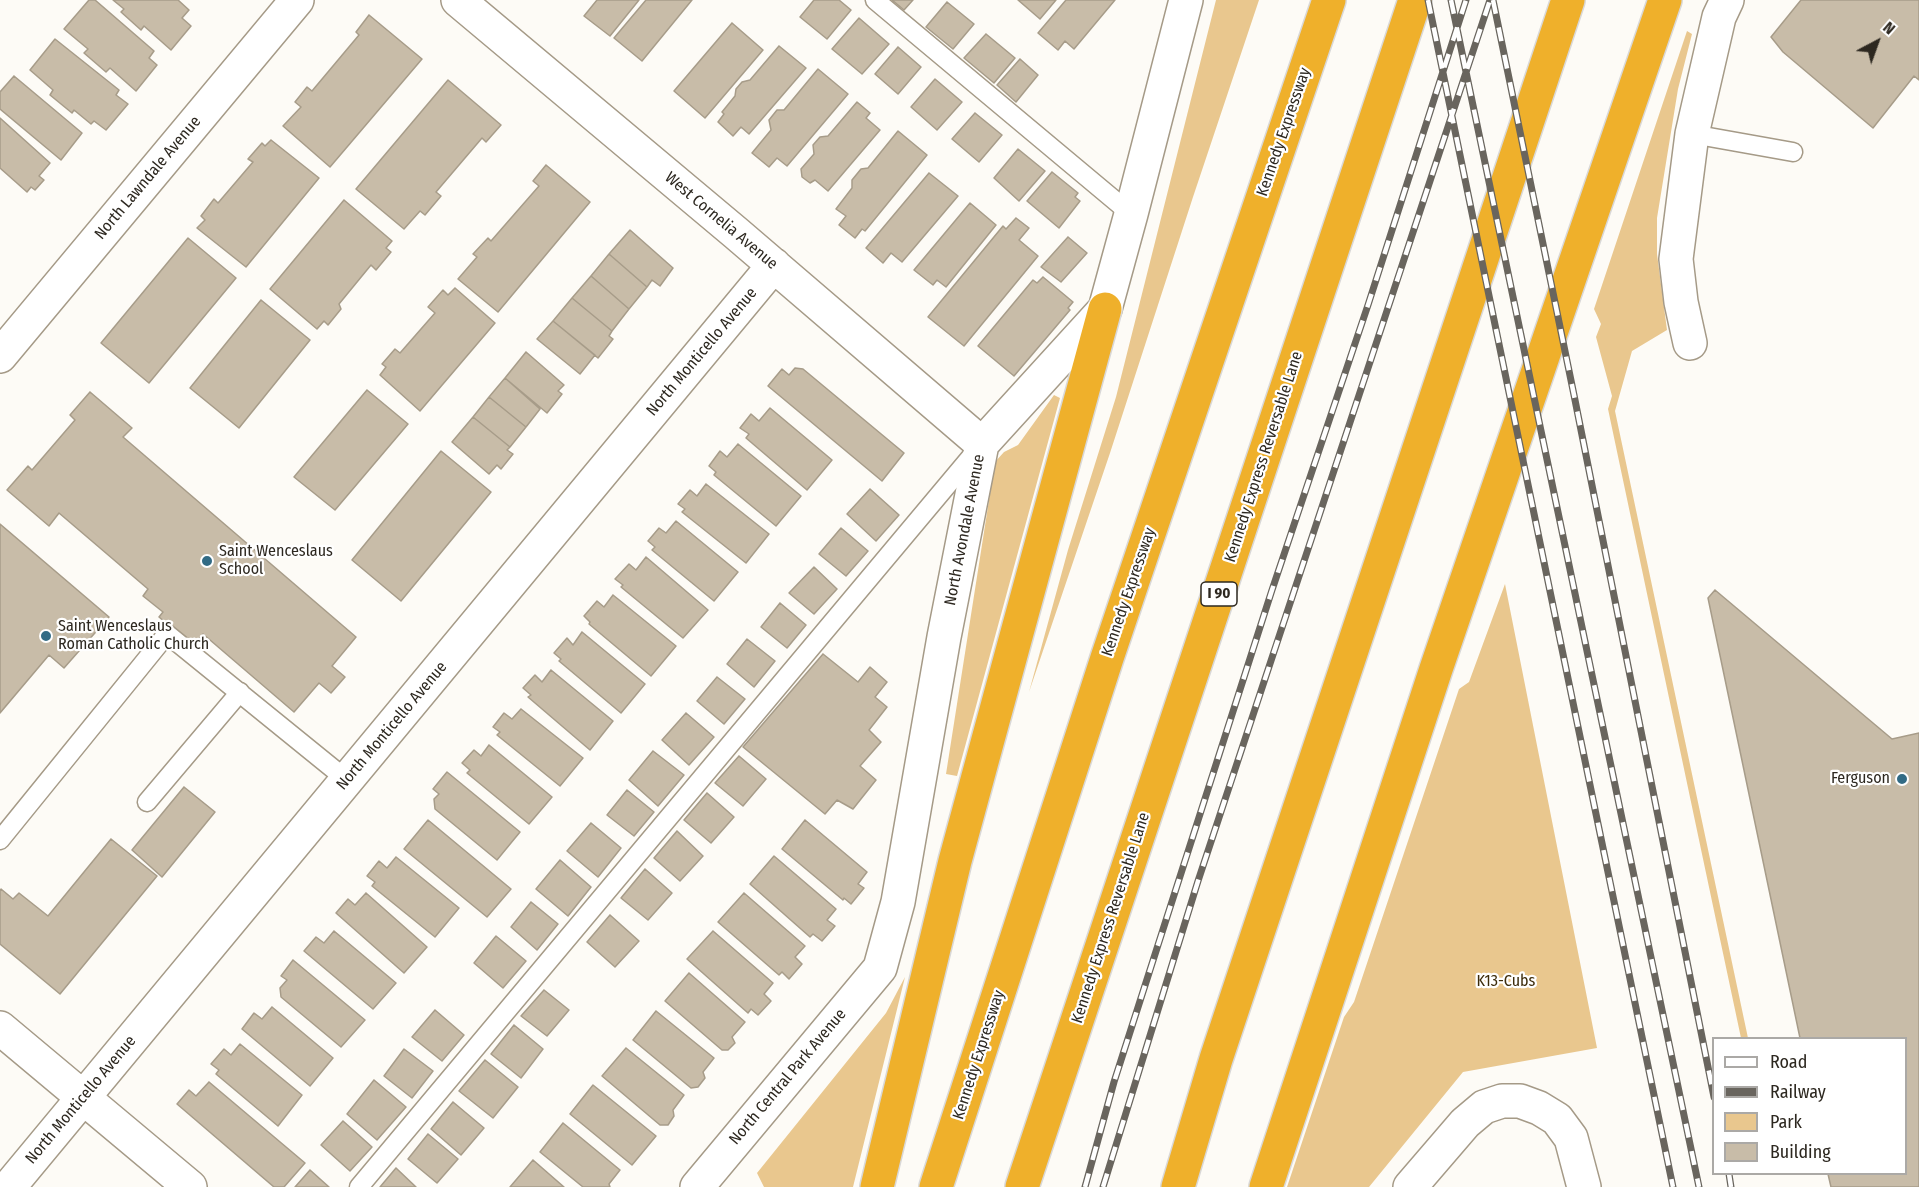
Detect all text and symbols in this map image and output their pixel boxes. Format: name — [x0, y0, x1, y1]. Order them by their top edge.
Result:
north arrow — [1847, 12, 1907, 72]
text: N — [1879, 18, 1899, 38]
street label: Kennedy Expressway — [1253, 65, 1315, 199]
street label: North Lawndale Avenue — [91, 112, 205, 244]
street label: West Cornelia Avenue — [661, 168, 781, 274]
street label: North Monticello Avenue — [643, 284, 761, 420]
street label: Kennedy Express Reversable Lane — [1221, 349, 1307, 565]
street label: North Avondale Avenue — [941, 453, 989, 607]
street label: Kennedy Expressway — [1098, 525, 1160, 659]
place label: Saint Wenceslaus School — [219, 542, 333, 580]
marker: Saint Wenceslaus School — [200, 554, 214, 568]
road number: I 90 — [1201, 582, 1237, 606]
place label: Saint Wenceslaus Roman Catholic Church — [58, 617, 209, 655]
marker: Saint Wenceslaus Roman Catholic Church — [39, 629, 53, 643]
street label: North Monticello Avenue — [333, 658, 451, 794]
place label: Ferguson — [1831, 769, 1890, 789]
marker: Ferguson — [1895, 772, 1909, 786]
street label: Kennedy Express Reversable Lane — [1068, 810, 1154, 1026]
park label: K13-Cubs — [1477, 972, 1535, 992]
street label: Kennedy Expressway — [949, 988, 1009, 1122]
street label: North Central Park Avenue — [726, 1005, 850, 1149]
street label: North Monticello Avenue — [22, 1032, 140, 1168]
legend — [1712, 1037, 1907, 1175]
text: Road — [1770, 1051, 1807, 1073]
text: Railway — [1770, 1081, 1826, 1103]
text: Park — [1770, 1111, 1802, 1133]
text: Building — [1770, 1141, 1831, 1163]

